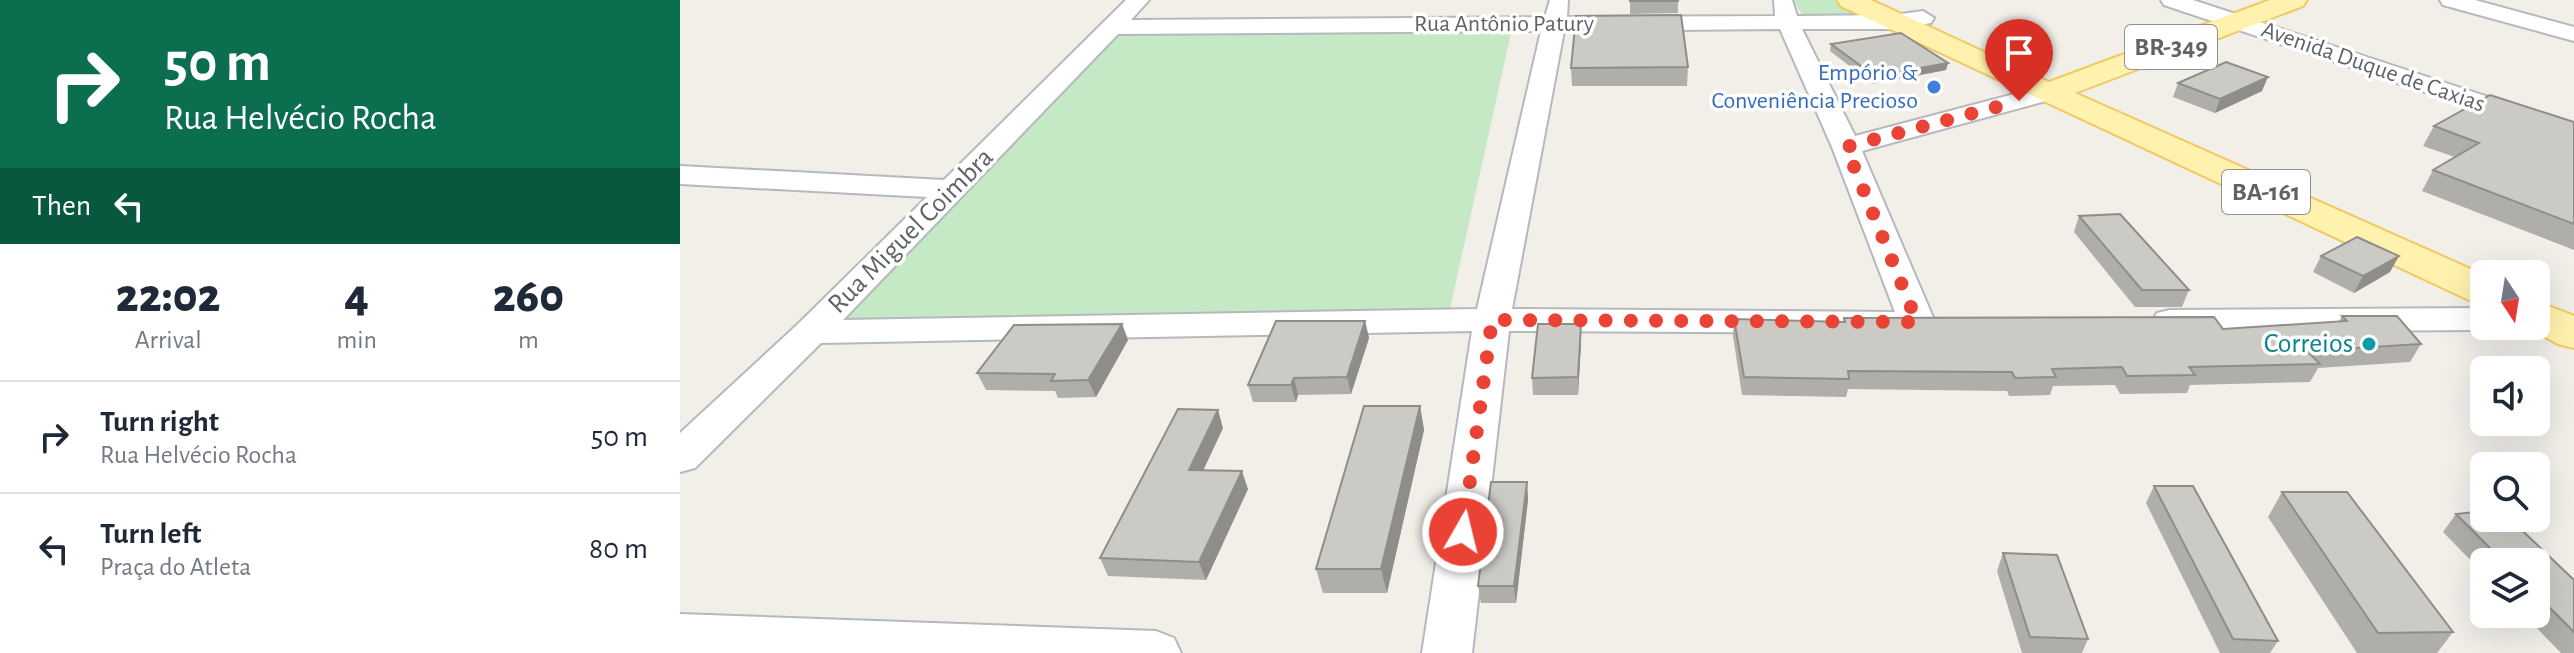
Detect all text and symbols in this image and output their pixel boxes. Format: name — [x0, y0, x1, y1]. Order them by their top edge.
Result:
street label: Rua Antônio Patury — [1414, 12, 1594, 36]
street label: Avenida Duque de Caxias — [2258, 17, 2488, 117]
pin — [1985, 19, 2053, 101]
road number: BR-349 — [2125, 25, 2217, 69]
icon: arrive — [1997, 31, 2041, 75]
icon: right — [32, 32, 136, 136]
text: 50 m — [164, 35, 271, 91]
place label: Empório & Conveniência Precioso — [1711, 61, 1918, 113]
marker: Empório & Conveniência Precioso — [1925, 78, 1943, 96]
text: Rua Helvécio Rocha — [164, 100, 437, 136]
street label: Rua Miguel Coimbra — [823, 143, 999, 319]
road number: BA-161 — [2222, 170, 2310, 214]
icon: left — [107, 184, 151, 228]
text: Then — [32, 191, 91, 221]
north arrow — [2470, 260, 2550, 340]
map controls — [2470, 260, 2550, 628]
text: 22:02 — [116, 273, 221, 321]
text: 4 — [344, 273, 369, 321]
text: 260 — [493, 273, 564, 321]
text: Arrival — [135, 327, 202, 353]
text: min — [336, 327, 377, 353]
text: m — [518, 327, 539, 353]
place label: Correios — [2264, 330, 2353, 358]
marker: Correios — [2360, 335, 2378, 353]
button: sound — [2470, 356, 2550, 436]
text: Turn right — [100, 407, 219, 437]
icon: right — [32, 415, 76, 459]
text: 50 m — [591, 422, 648, 452]
text: Rua Helvécio Rocha — [100, 442, 297, 468]
button: search — [2470, 452, 2550, 532]
position arrow — [1421, 490, 1505, 574]
text: Turn left — [100, 519, 201, 549]
icon: left — [32, 527, 76, 571]
text: 80 m — [589, 534, 648, 564]
button: layers — [2470, 548, 2550, 628]
text: Praça do Atleta — [100, 554, 251, 580]

